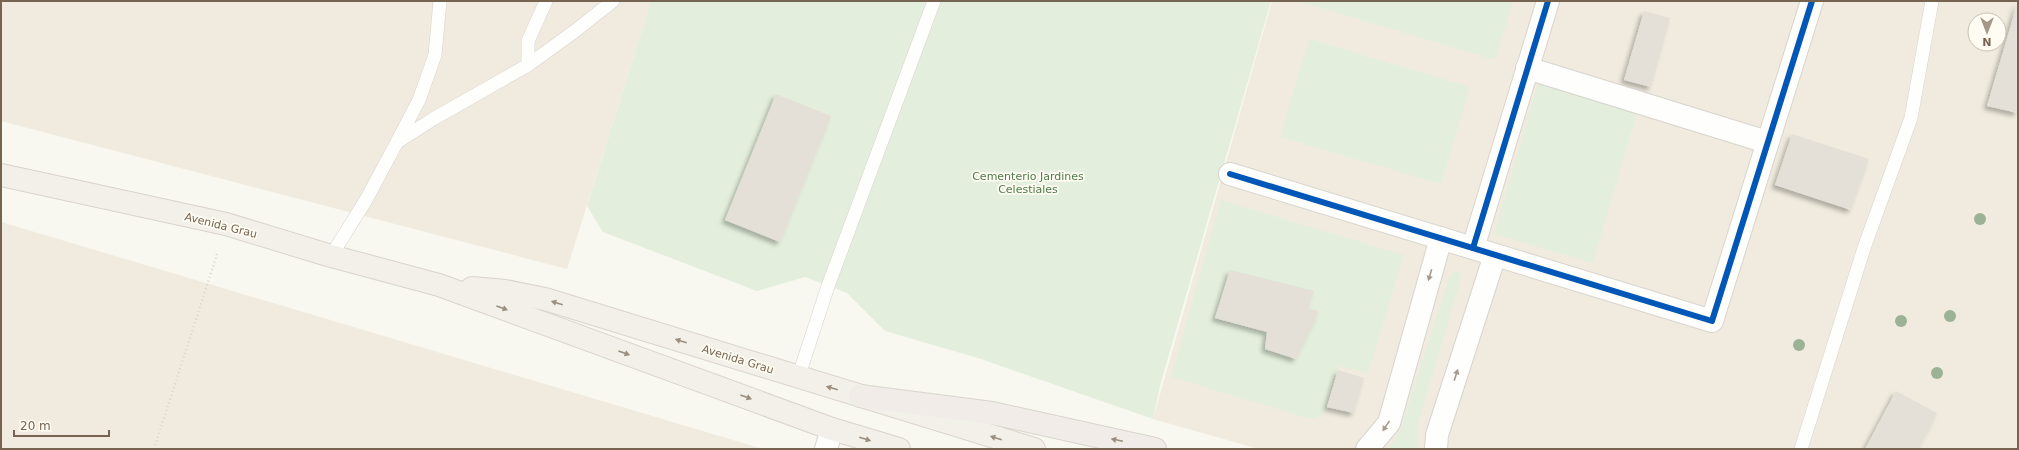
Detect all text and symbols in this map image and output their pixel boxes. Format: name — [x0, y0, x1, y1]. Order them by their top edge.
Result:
north arrow — [1967, 12, 2007, 52]
text: N — [1982, 35, 1992, 48]
park label: Cementerio Jardines Celestiales — [972, 170, 1084, 196]
street label: Avenida Grau — [183, 210, 258, 241]
one-way arrow — [1427, 270, 1433, 282]
one-way arrow — [550, 300, 562, 306]
one-way arrow — [496, 305, 508, 311]
one-way arrow — [674, 338, 686, 344]
street label: Avenida Grau — [700, 342, 775, 377]
one-way arrow — [618, 350, 630, 356]
one-way arrow — [1453, 368, 1459, 380]
one-way arrow — [825, 385, 837, 391]
one-way arrow — [740, 395, 752, 401]
scale bar — [14, 412, 109, 438]
text: 20 m — [20, 419, 51, 433]
one-way arrow — [1382, 420, 1390, 431]
one-way arrow — [990, 435, 1002, 441]
one-way arrow — [860, 436, 872, 442]
one-way arrow — [1111, 437, 1123, 443]

